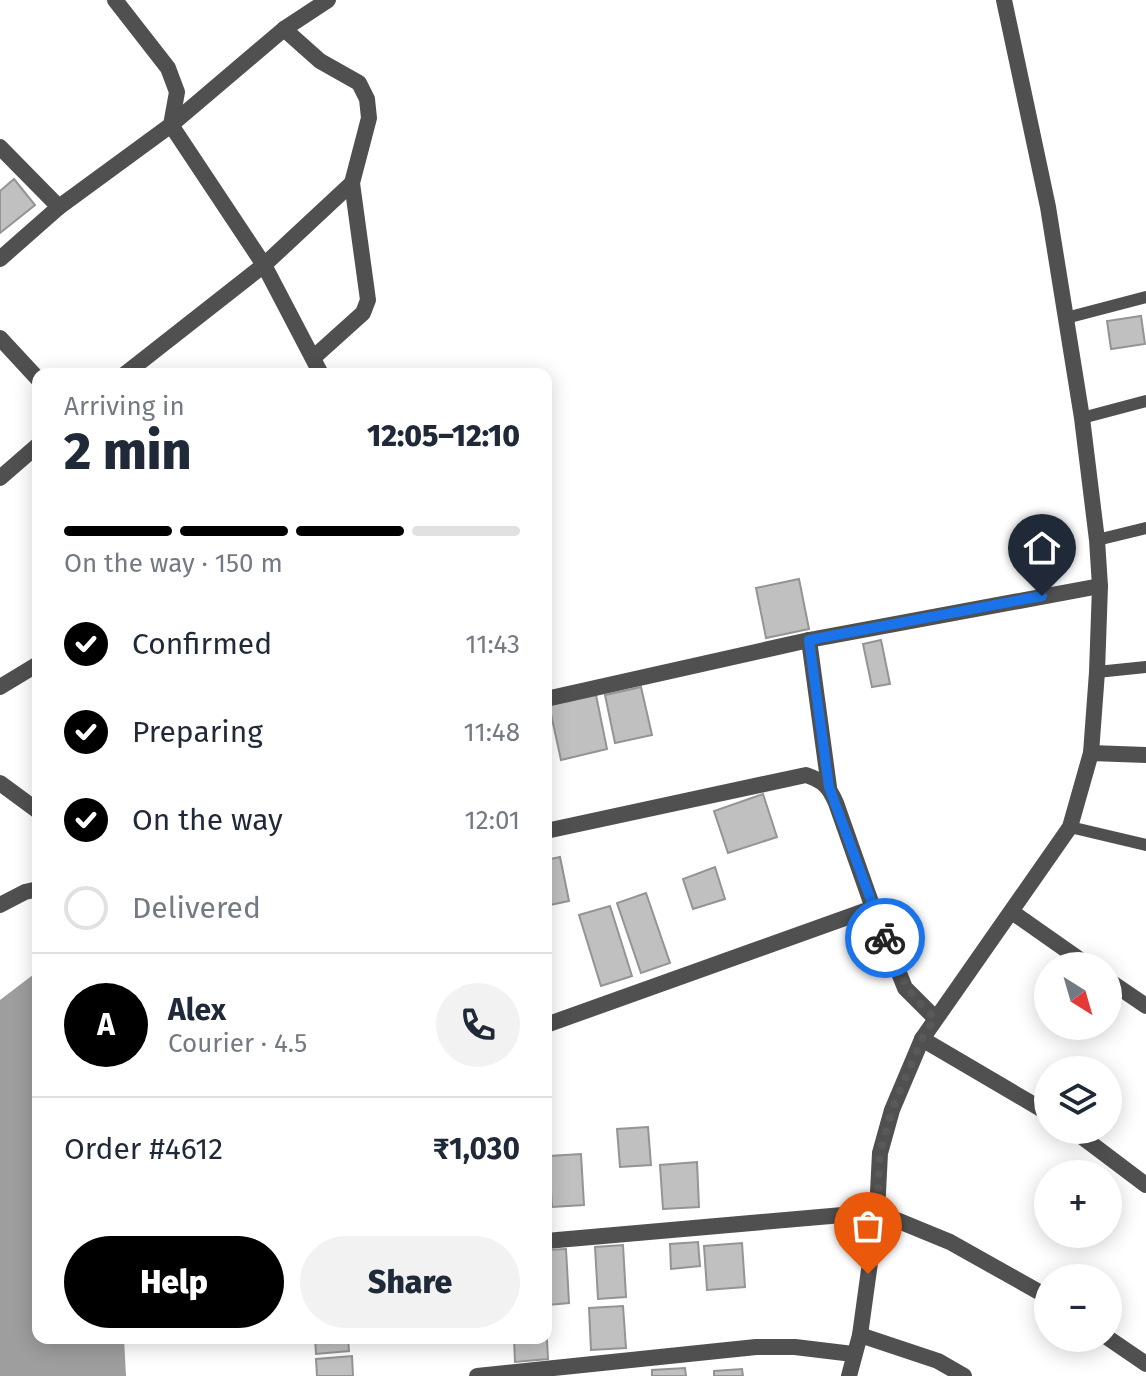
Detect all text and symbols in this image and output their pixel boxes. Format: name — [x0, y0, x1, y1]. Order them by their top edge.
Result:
text: Arriving in — [64, 391, 185, 422]
text: 12:05–12:10 — [367, 418, 520, 454]
text: 2 min — [64, 420, 191, 483]
pin — [1008, 514, 1076, 596]
icon: home — [1020, 526, 1064, 570]
text: On the way · 150 m — [64, 548, 283, 579]
icon: check — [64, 622, 108, 666]
text: Confirmed — [132, 626, 272, 662]
text: 11:43 — [465, 629, 520, 660]
icon: check — [64, 710, 108, 754]
text: Preparing — [132, 714, 263, 750]
text: 11:48 — [464, 717, 520, 748]
icon: check — [64, 798, 108, 842]
text: On the way — [132, 802, 283, 838]
text: 12:01 — [465, 805, 520, 836]
text: Delivered — [132, 890, 261, 926]
courier — [845, 898, 925, 978]
icon: bike — [863, 916, 907, 960]
north arrow — [1034, 952, 1122, 1040]
map controls — [1034, 952, 1122, 1352]
button: phone — [436, 983, 520, 1067]
text: Alex — [168, 992, 226, 1028]
text: A — [97, 1007, 115, 1043]
text: Courier · 4.5 — [168, 1028, 307, 1059]
button: layers — [1034, 1056, 1122, 1144]
text: Order #4612 — [64, 1131, 223, 1167]
text: ₹1,030 — [433, 1131, 520, 1167]
button: + — [1034, 1160, 1122, 1248]
pin — [834, 1192, 902, 1274]
icon: bag — [846, 1204, 890, 1248]
button: Help — [64, 1236, 284, 1328]
button: Share — [300, 1236, 520, 1328]
button: − — [1034, 1264, 1122, 1352]

